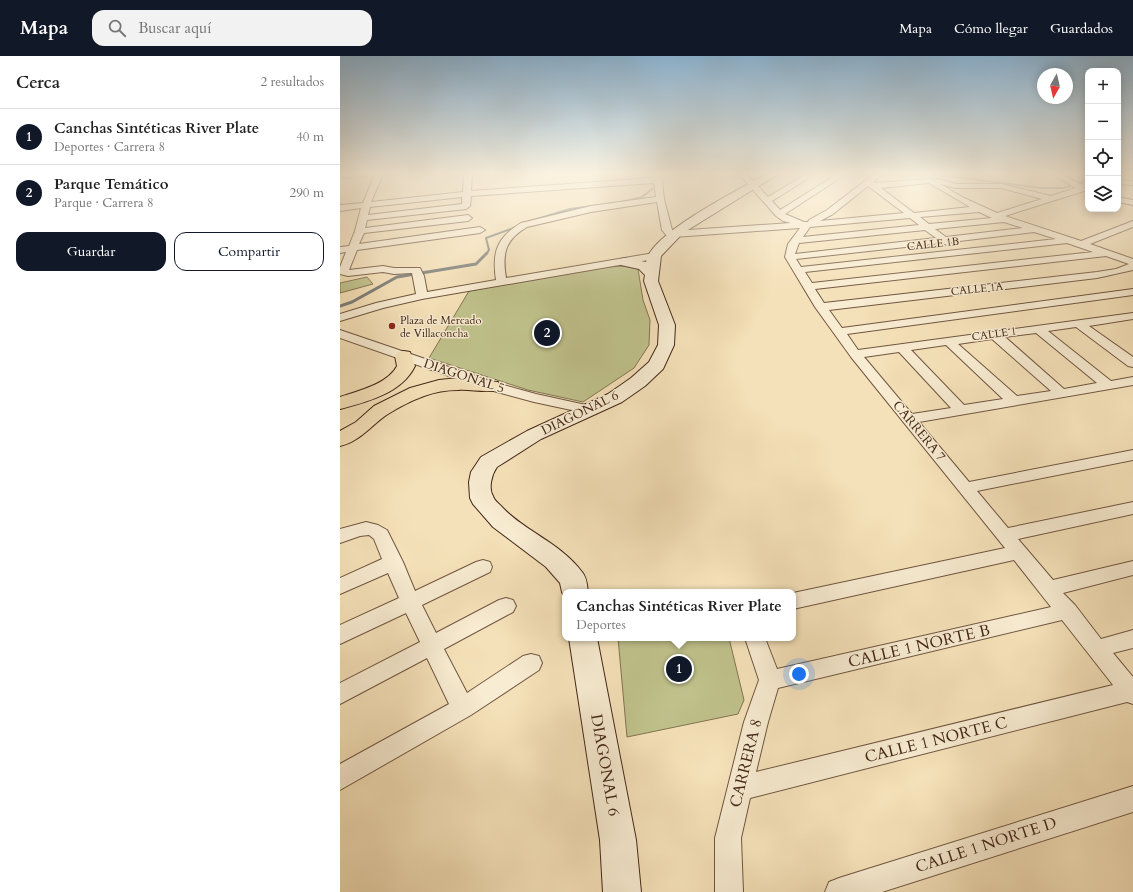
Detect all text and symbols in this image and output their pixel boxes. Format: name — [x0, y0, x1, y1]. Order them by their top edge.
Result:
search box — [92, 10, 372, 46]
text: Mapa — [20, 15, 68, 41]
icon: search — [106, 17, 128, 39]
text: Buscar aquí — [138, 18, 211, 38]
text: Mapa — [899, 19, 932, 38]
text: Cómo llegar — [954, 19, 1028, 38]
text: Guardados — [1050, 19, 1113, 38]
north arrow — [1037, 68, 1073, 104]
map controls — [1085, 68, 1121, 212]
button: + — [1085, 68, 1121, 104]
text: Cerca — [16, 71, 60, 94]
text: 2 resultados — [260, 73, 324, 91]
button: − — [1085, 104, 1121, 140]
text: Canchas Sintéticas River Plate — [54, 118, 259, 138]
text: 1 — [26, 128, 32, 146]
text: 40 m — [296, 128, 324, 146]
text: Deportes · Carrera 8 — [54, 138, 165, 156]
button: locate — [1085, 140, 1121, 176]
text: Parque Temático — [54, 174, 168, 194]
button: layers — [1085, 176, 1121, 212]
text: 2 — [26, 184, 32, 202]
text: 290 m — [290, 184, 324, 202]
text: Parque · Carrera 8 — [54, 194, 154, 212]
button: Guardar — [16, 232, 166, 271]
button: Compartir — [174, 232, 324, 271]
street label: CALLE 1B — [906, 234, 960, 254]
street label: CALLE 1A — [950, 279, 1004, 299]
place label: Plaza de Mercado de Villaconcha — [400, 313, 481, 341]
pin: 2 — [534, 318, 560, 348]
marker: Plaza de Mercado de Villaconcha — [387, 321, 397, 331]
street label: CALLE 1 — [971, 323, 1017, 345]
street label: DIAGONAL 5 — [421, 354, 507, 398]
street label: DIAGONAL 6 — [538, 386, 622, 440]
street label: CARRERA 7 — [888, 397, 950, 465]
popup — [562, 589, 796, 641]
text: Canchas Sintéticas River Plate — [576, 596, 782, 616]
text: Deportes — [576, 616, 626, 634]
street label: CALLE 1 NORTE B — [846, 619, 992, 673]
pin: 1 — [666, 654, 692, 684]
your location — [789, 664, 809, 684]
street label: DIAGONAL 6 — [585, 712, 625, 818]
street label: CALLE 1 NORTE C — [862, 712, 1010, 768]
street label: CARRERA 8 — [724, 716, 768, 810]
street label: CALLE 1 NORTE D — [913, 812, 1059, 878]

